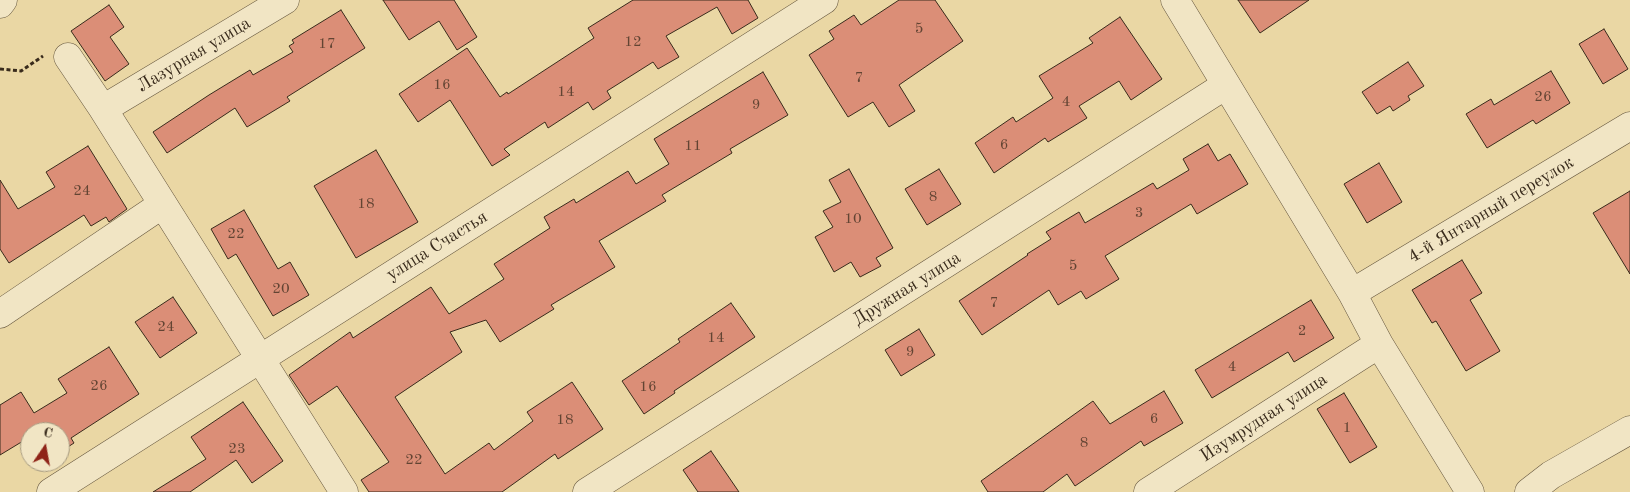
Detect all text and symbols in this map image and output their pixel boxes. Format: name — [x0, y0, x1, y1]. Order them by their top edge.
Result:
street label: Лазурная улица — [133, 13, 255, 97]
house number: 5 — [915, 20, 923, 38]
house number: 12 — [624, 33, 642, 51]
house number: 17 — [318, 35, 336, 53]
house number: 7 — [855, 69, 863, 87]
house number: 16 — [433, 76, 451, 94]
house number: 14 — [557, 83, 575, 101]
house number: 26 — [1534, 88, 1552, 106]
house number: 4 — [1062, 93, 1070, 111]
house number: 9 — [752, 96, 760, 114]
house number: 6 — [1000, 136, 1008, 154]
house number: 11 — [684, 137, 702, 155]
street label: 4-й Янтарный переулок — [1404, 152, 1578, 268]
house number: 24 — [73, 182, 91, 200]
house number: 8 — [929, 188, 937, 206]
house number: 18 — [357, 195, 375, 213]
house number: 3 — [1135, 204, 1143, 222]
street label: улица Счастья — [382, 206, 492, 286]
house number: 10 — [844, 210, 862, 228]
house number: 22 — [227, 225, 245, 243]
street label: Дружная улица — [849, 247, 965, 331]
house number: 5 — [1069, 257, 1077, 275]
house number: 20 — [272, 280, 290, 298]
house number: 7 — [990, 294, 998, 312]
house number: 24 — [157, 318, 175, 336]
house number: 2 — [1298, 322, 1306, 340]
house number: 14 — [707, 329, 725, 347]
house number: 9 — [906, 343, 914, 361]
house number: 4 — [1228, 358, 1236, 376]
street label: Изумрудная улица — [1196, 369, 1332, 467]
house number: 26 — [90, 377, 108, 395]
house number: 16 — [639, 378, 657, 396]
house number: 6 — [1150, 410, 1158, 428]
house number: 18 — [556, 411, 574, 429]
house number: 1 — [1343, 419, 1351, 437]
north arrow — [20, 422, 70, 472]
text: С — [42, 425, 54, 441]
house number: 8 — [1080, 434, 1088, 452]
house number: 23 — [228, 440, 246, 458]
house number: 22 — [405, 451, 423, 469]

